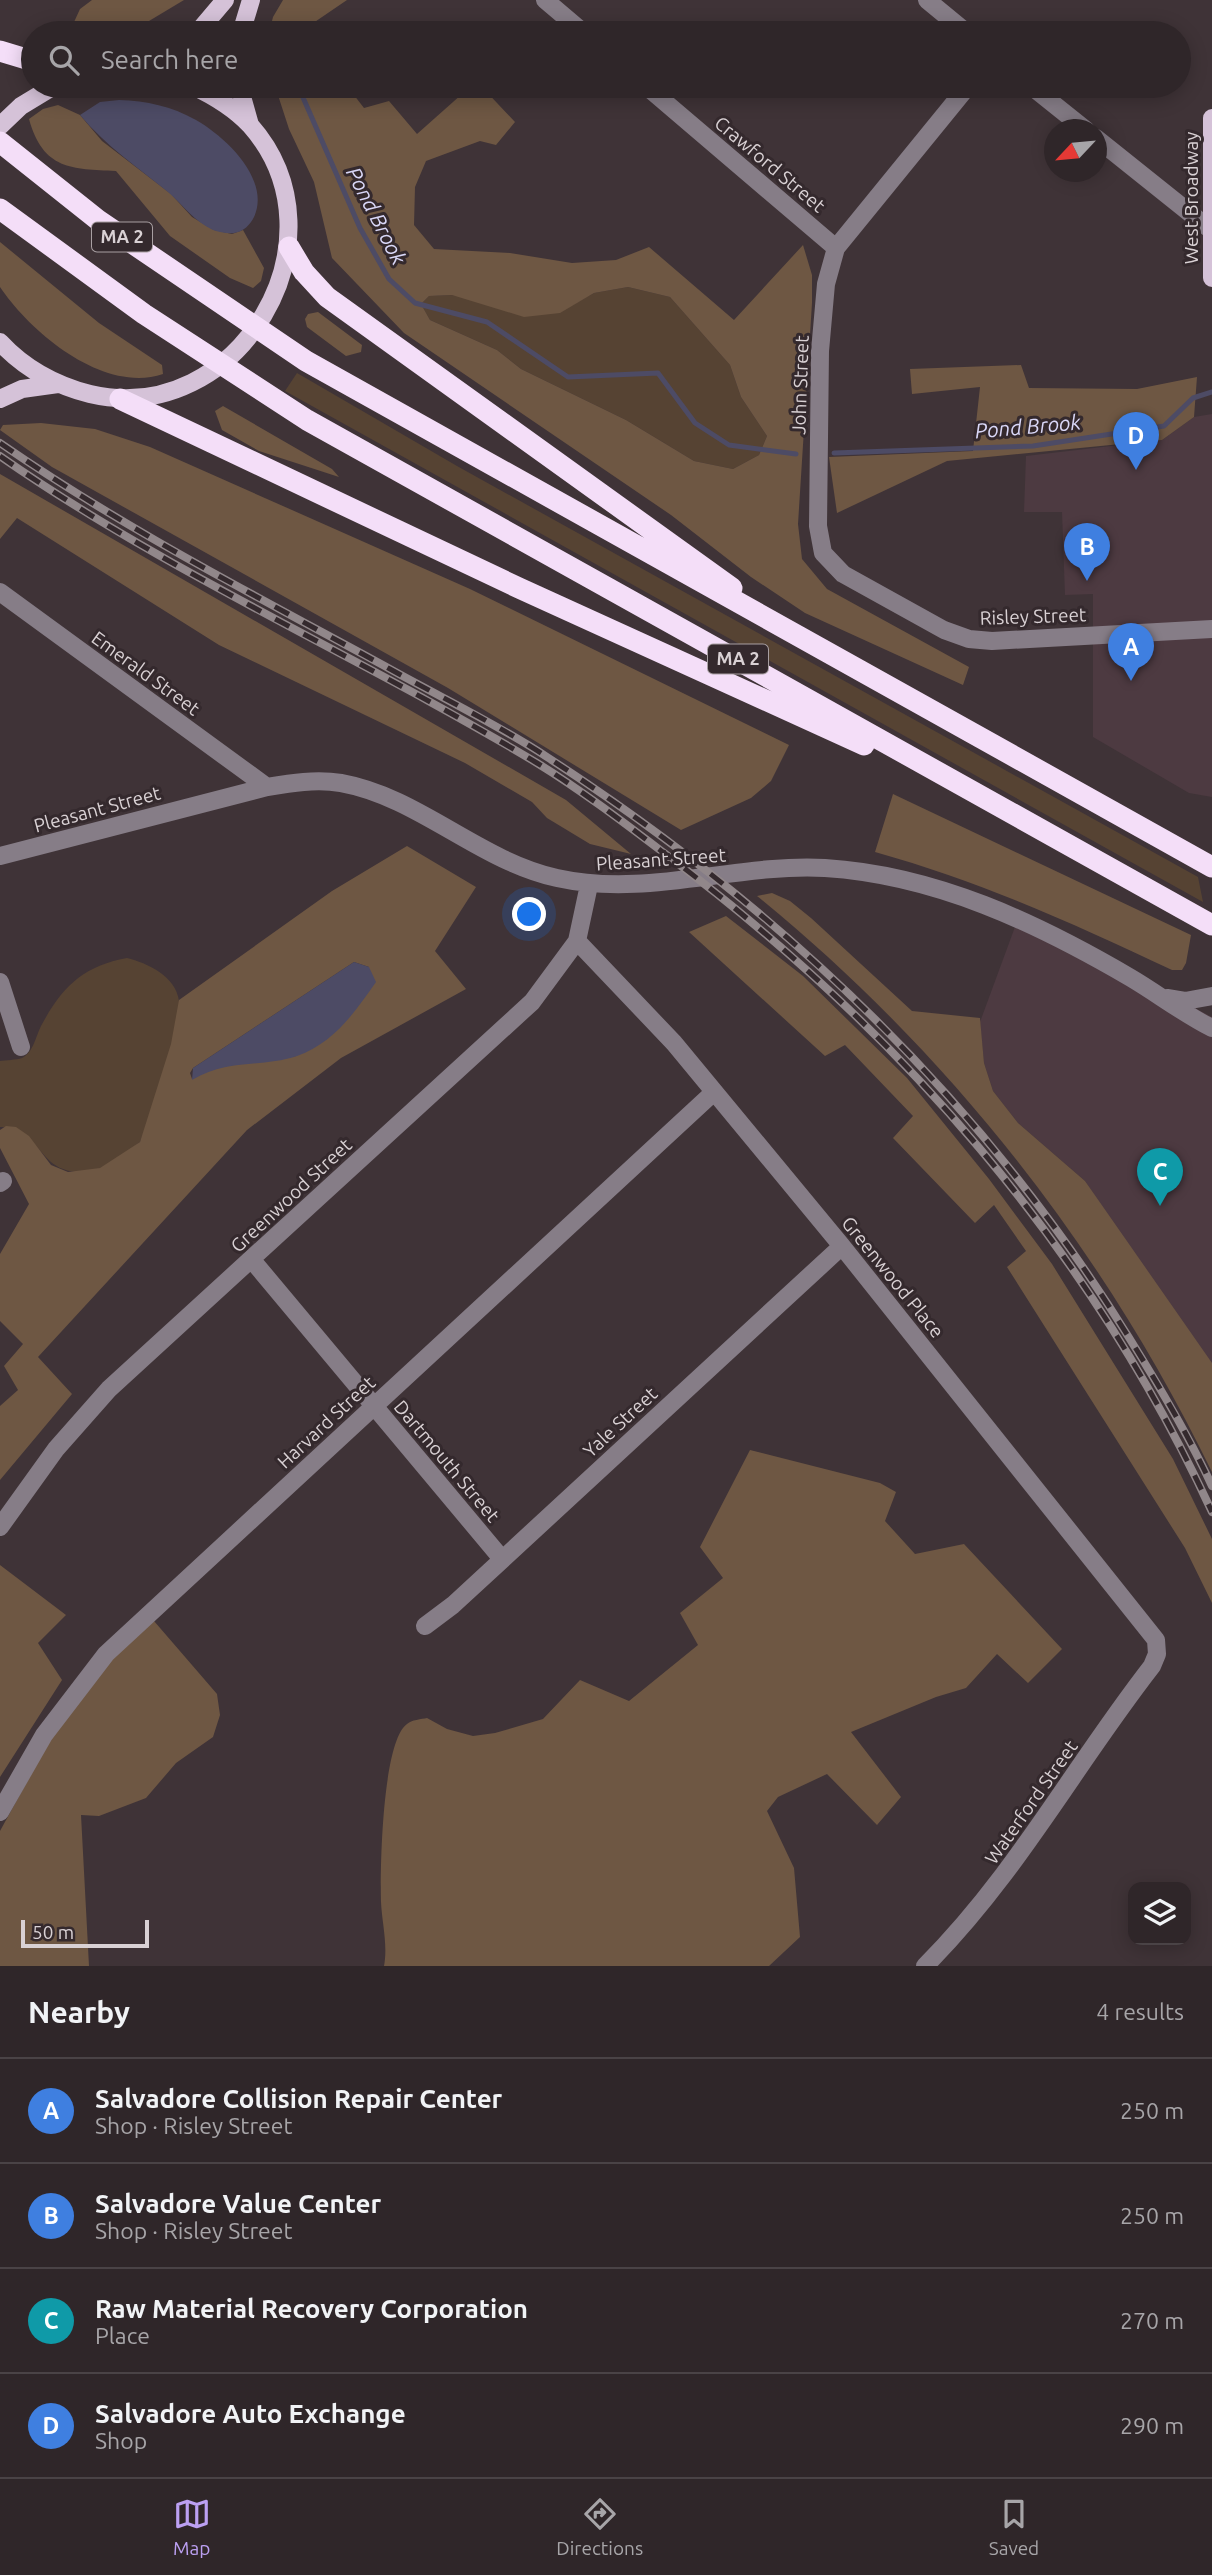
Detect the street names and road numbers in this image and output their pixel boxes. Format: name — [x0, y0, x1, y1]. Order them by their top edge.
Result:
street label: Crawford Street — [710, 111, 830, 217]
street label: West Broadway — [1180, 132, 1202, 264]
road number: MA 2 — [92, 222, 152, 251]
street label: John Street — [787, 334, 813, 435]
street label: Risley Street — [979, 603, 1087, 629]
street label: Emerald Street — [88, 626, 205, 720]
road number: MA 2 — [708, 644, 768, 674]
street label: Pleasant Street — [31, 781, 163, 836]
street label: Pleasant Street — [595, 843, 727, 875]
street label: Greenwood Street — [226, 1133, 356, 1257]
street label: Greenwood Place — [837, 1212, 949, 1342]
street label: Harvard Street — [273, 1371, 380, 1473]
street label: Yale Street — [579, 1382, 662, 1462]
street label: Dartmouth Street — [390, 1396, 505, 1527]
street label: Waterford Street — [980, 1735, 1082, 1868]

